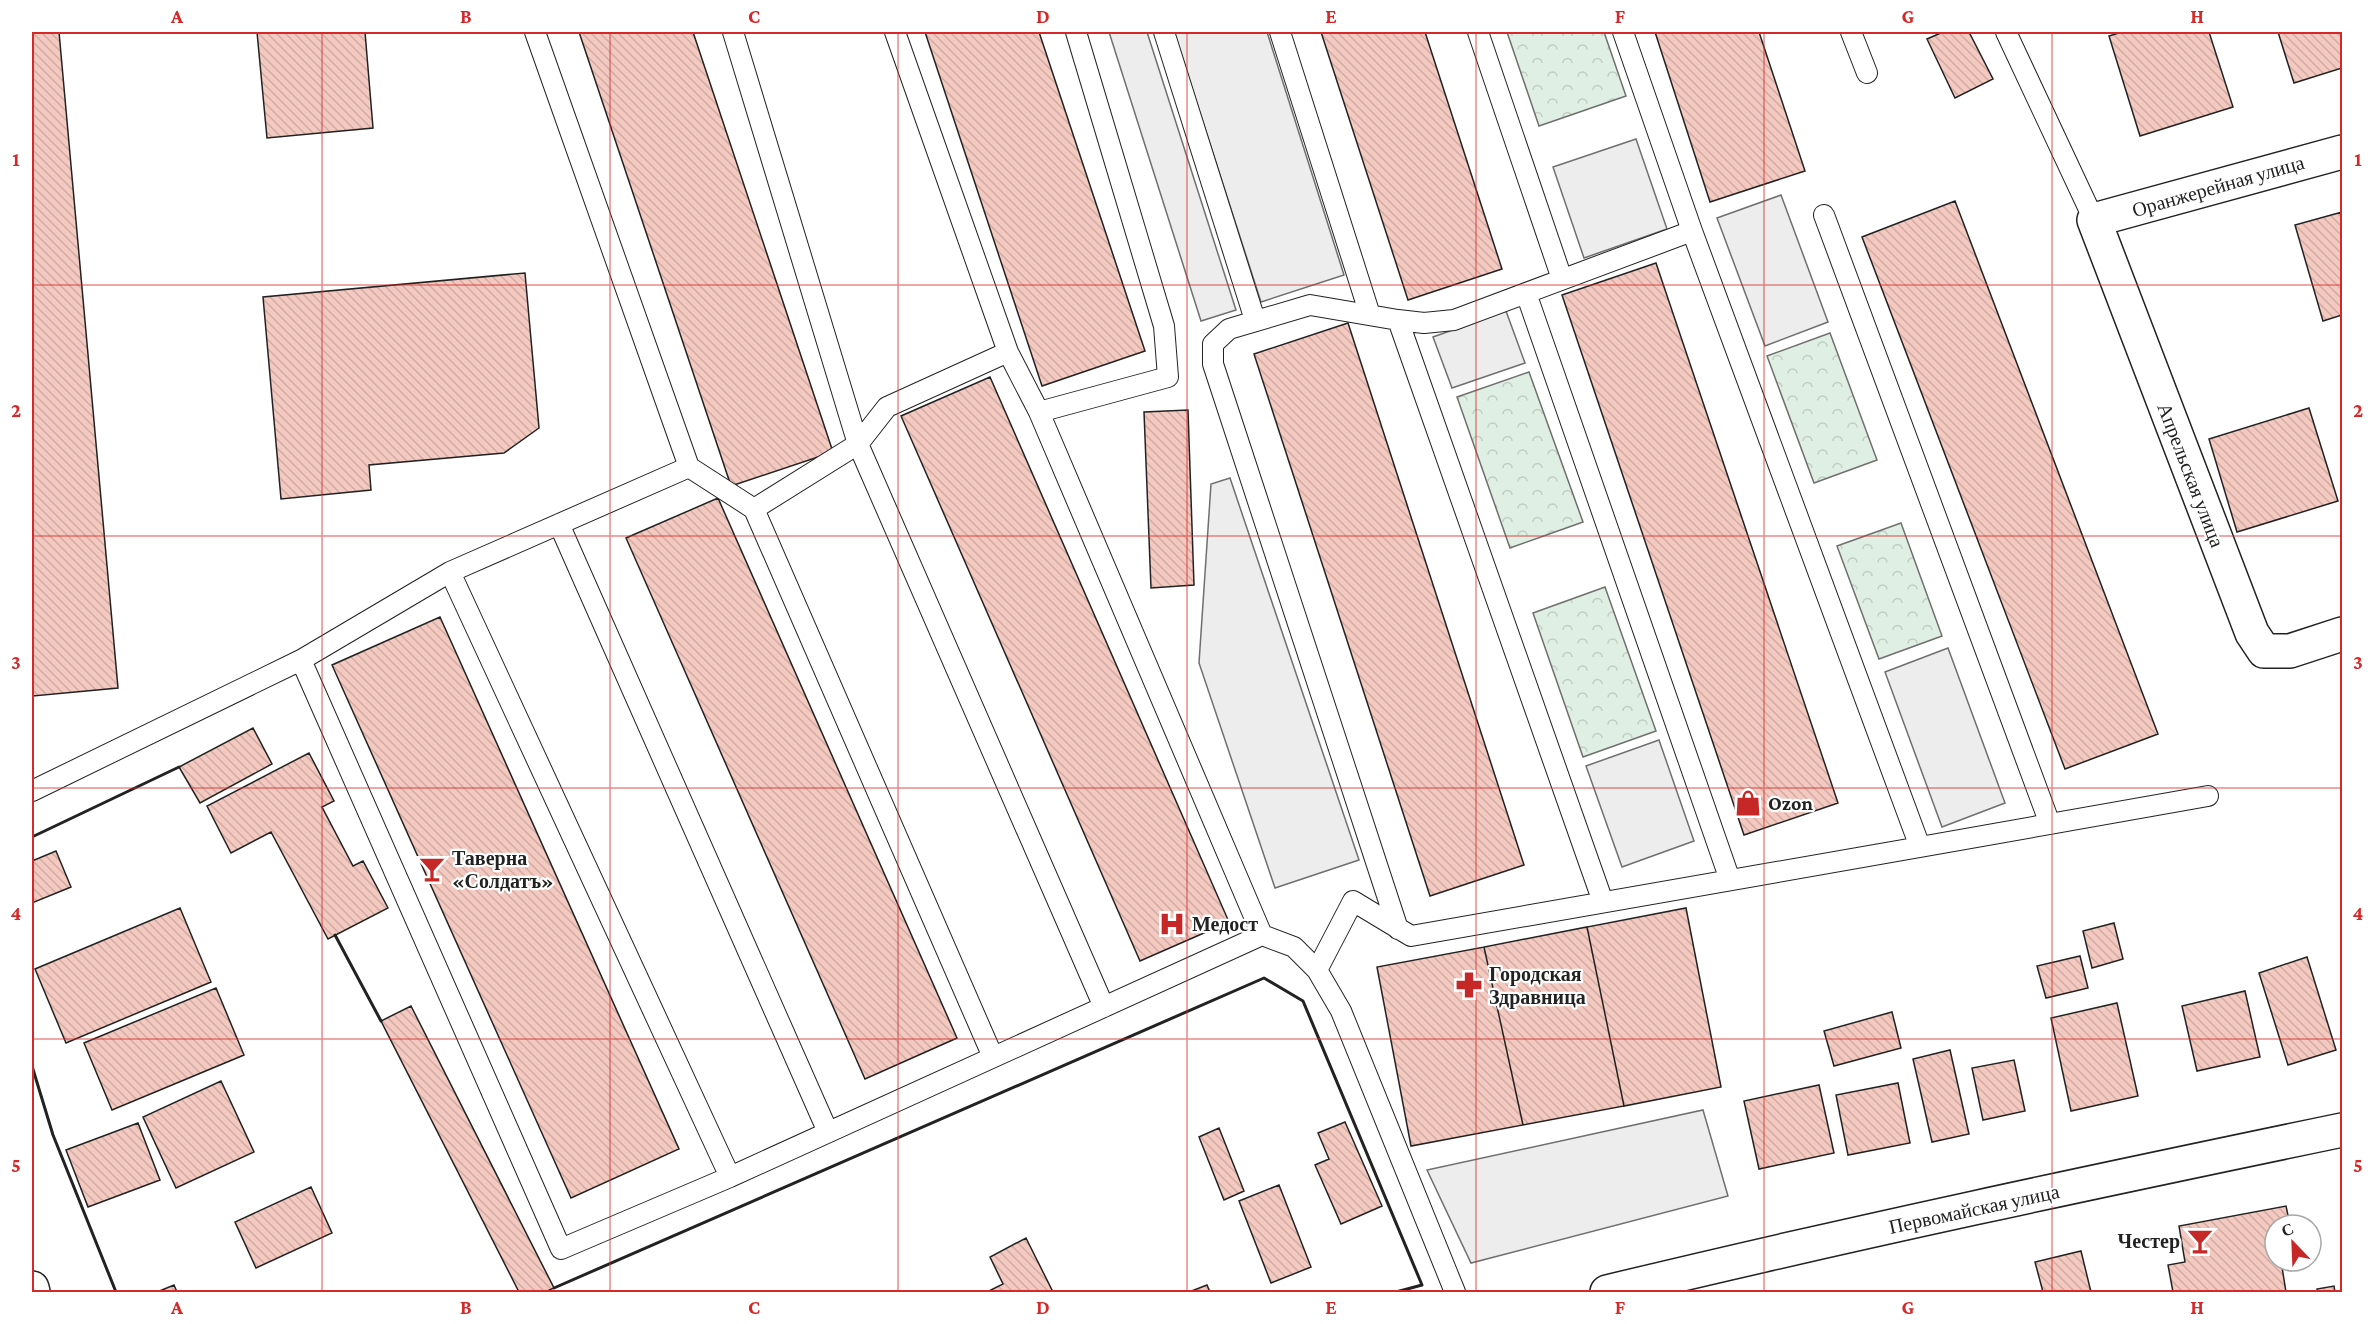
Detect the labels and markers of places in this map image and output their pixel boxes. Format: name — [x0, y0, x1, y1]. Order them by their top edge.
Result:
shop icon: Ozon — [1733, 788, 1763, 818]
place label: Ozon — [1768, 792, 1813, 814]
place label: Таверна «Солдатъ» — [452, 847, 554, 892]
bar icon: Таверна «Солдатъ» — [417, 854, 447, 884]
hospital icon: Медост — [1157, 909, 1187, 939]
place label: Медост — [1192, 913, 1258, 935]
place label: Городская Здравница — [1489, 963, 1586, 1009]
pharmacy icon: Городская Здравница — [1454, 970, 1484, 1000]
bar icon: Честер — [2185, 1226, 2215, 1256]
place label: Честер — [2118, 1230, 2180, 1253]

